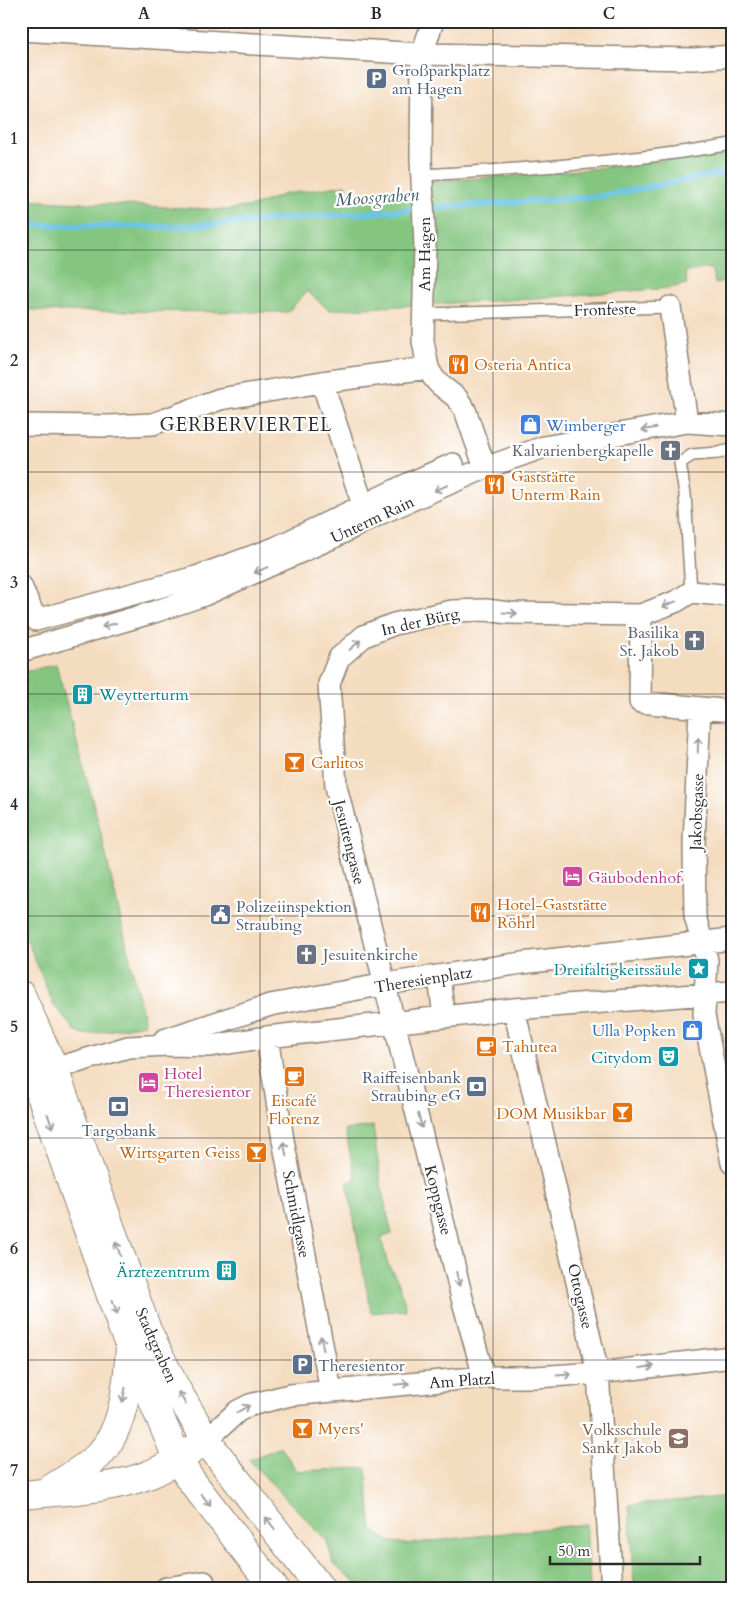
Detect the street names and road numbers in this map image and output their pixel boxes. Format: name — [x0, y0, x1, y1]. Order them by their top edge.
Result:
street label: Am Hagen — [414, 217, 436, 291]
street label: Fronfeste — [573, 298, 637, 322]
street label: Unterm Rain — [327, 491, 418, 549]
street label: In der Bürg — [379, 602, 461, 642]
street label: Jakobsgasse — [685, 773, 709, 853]
street label: Jesuitengasse — [327, 796, 370, 887]
street label: Theresienplatz — [373, 961, 474, 999]
street label: Koppgasse — [419, 1163, 457, 1238]
street label: Schmidlgasse — [277, 1169, 315, 1260]
street label: Ottogasse — [562, 1261, 598, 1331]
street label: Stadtgraben — [130, 1304, 182, 1387]
street label: Am Platzl — [428, 1368, 496, 1394]

